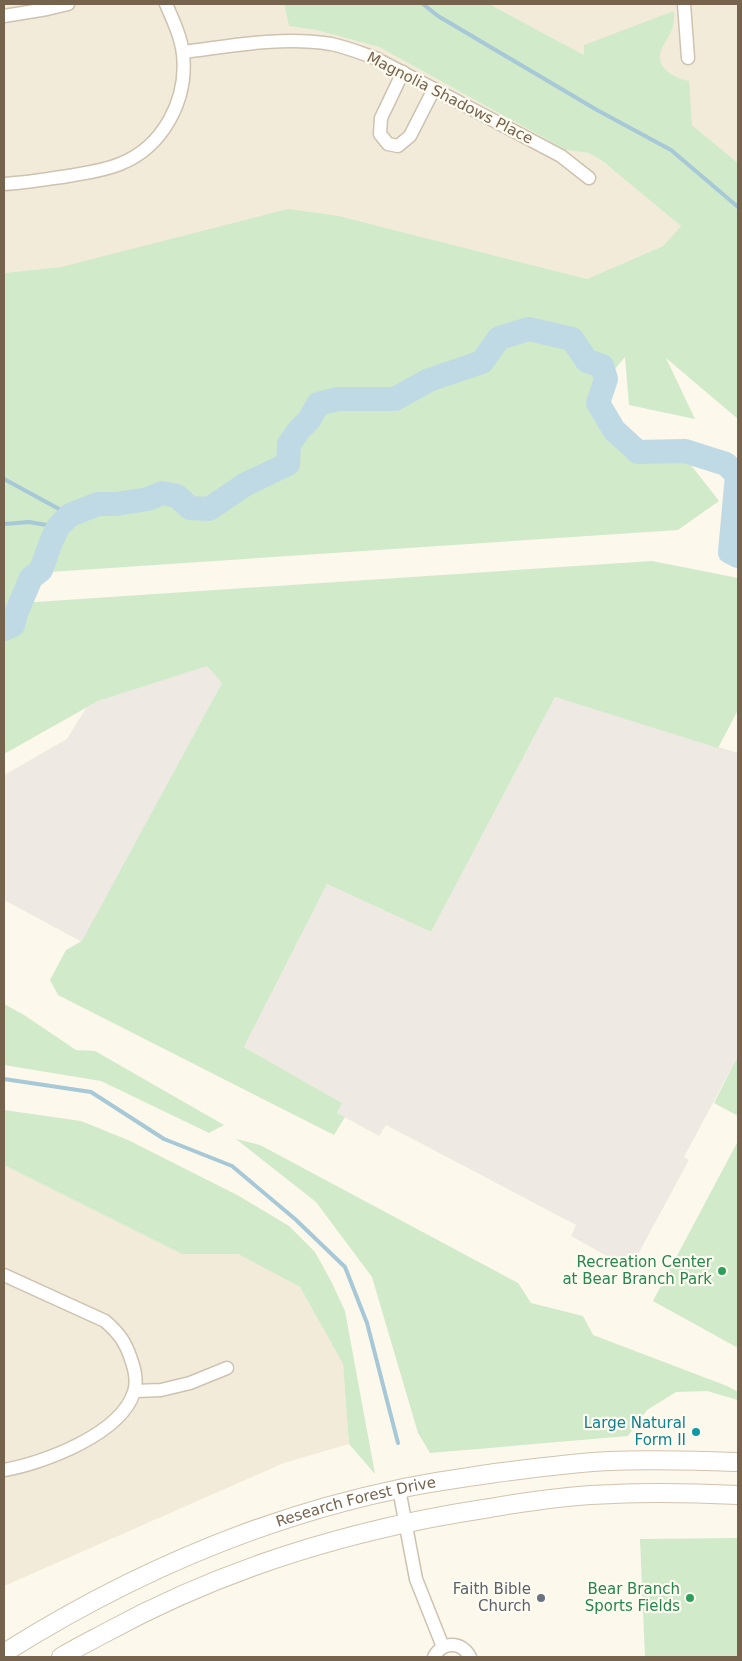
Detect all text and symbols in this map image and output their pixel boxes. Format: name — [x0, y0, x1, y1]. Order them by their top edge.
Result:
street label: Magnolia Shadows Place — [364, 48, 536, 148]
place label: Recreation Center at Bear Branch Park — [562, 1253, 713, 1288]
marker: Recreation Center at Bear Branch Park — [716, 1265, 728, 1277]
place label: Large Natural Form II — [584, 1414, 686, 1449]
marker: Large Natural Form II — [690, 1426, 702, 1438]
street label: Research Forest Drive — [274, 1473, 437, 1531]
place label: Faith Bible Church — [453, 1580, 531, 1615]
place label: Bear Branch Sports Fields — [585, 1580, 680, 1615]
marker: Faith Bible Church — [535, 1592, 547, 1604]
marker: Bear Branch Sports Fields — [684, 1592, 696, 1604]

